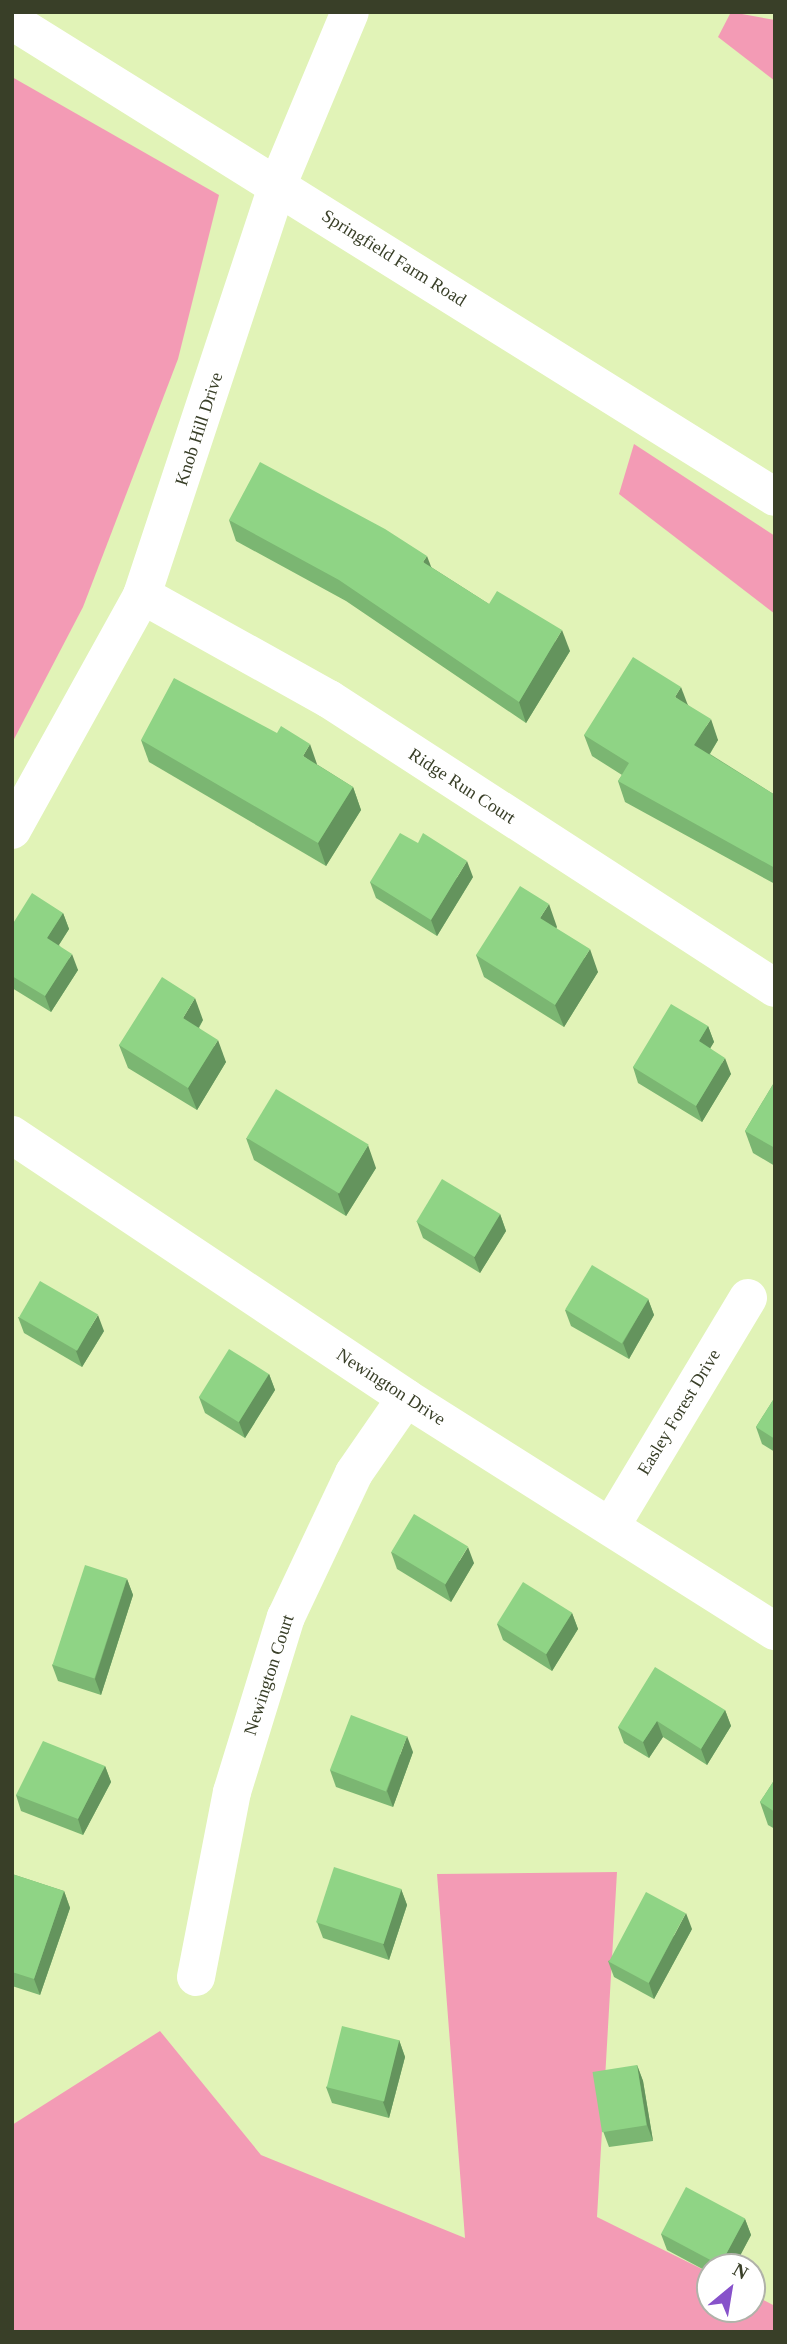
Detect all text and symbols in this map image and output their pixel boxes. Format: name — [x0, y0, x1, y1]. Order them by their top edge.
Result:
street label: Springfield Farm Road — [318, 205, 470, 311]
street label: Knob Hill Drive — [170, 370, 228, 488]
street label: Ridge Run Court — [405, 743, 519, 829]
street label: Newington Drive — [333, 1344, 449, 1430]
street label: Easley Forest Drive — [633, 1345, 725, 1479]
street label: Newington Court — [239, 1612, 299, 1738]
north arrow — [696, 2253, 766, 2323]
text: N — [730, 2259, 752, 2284]

